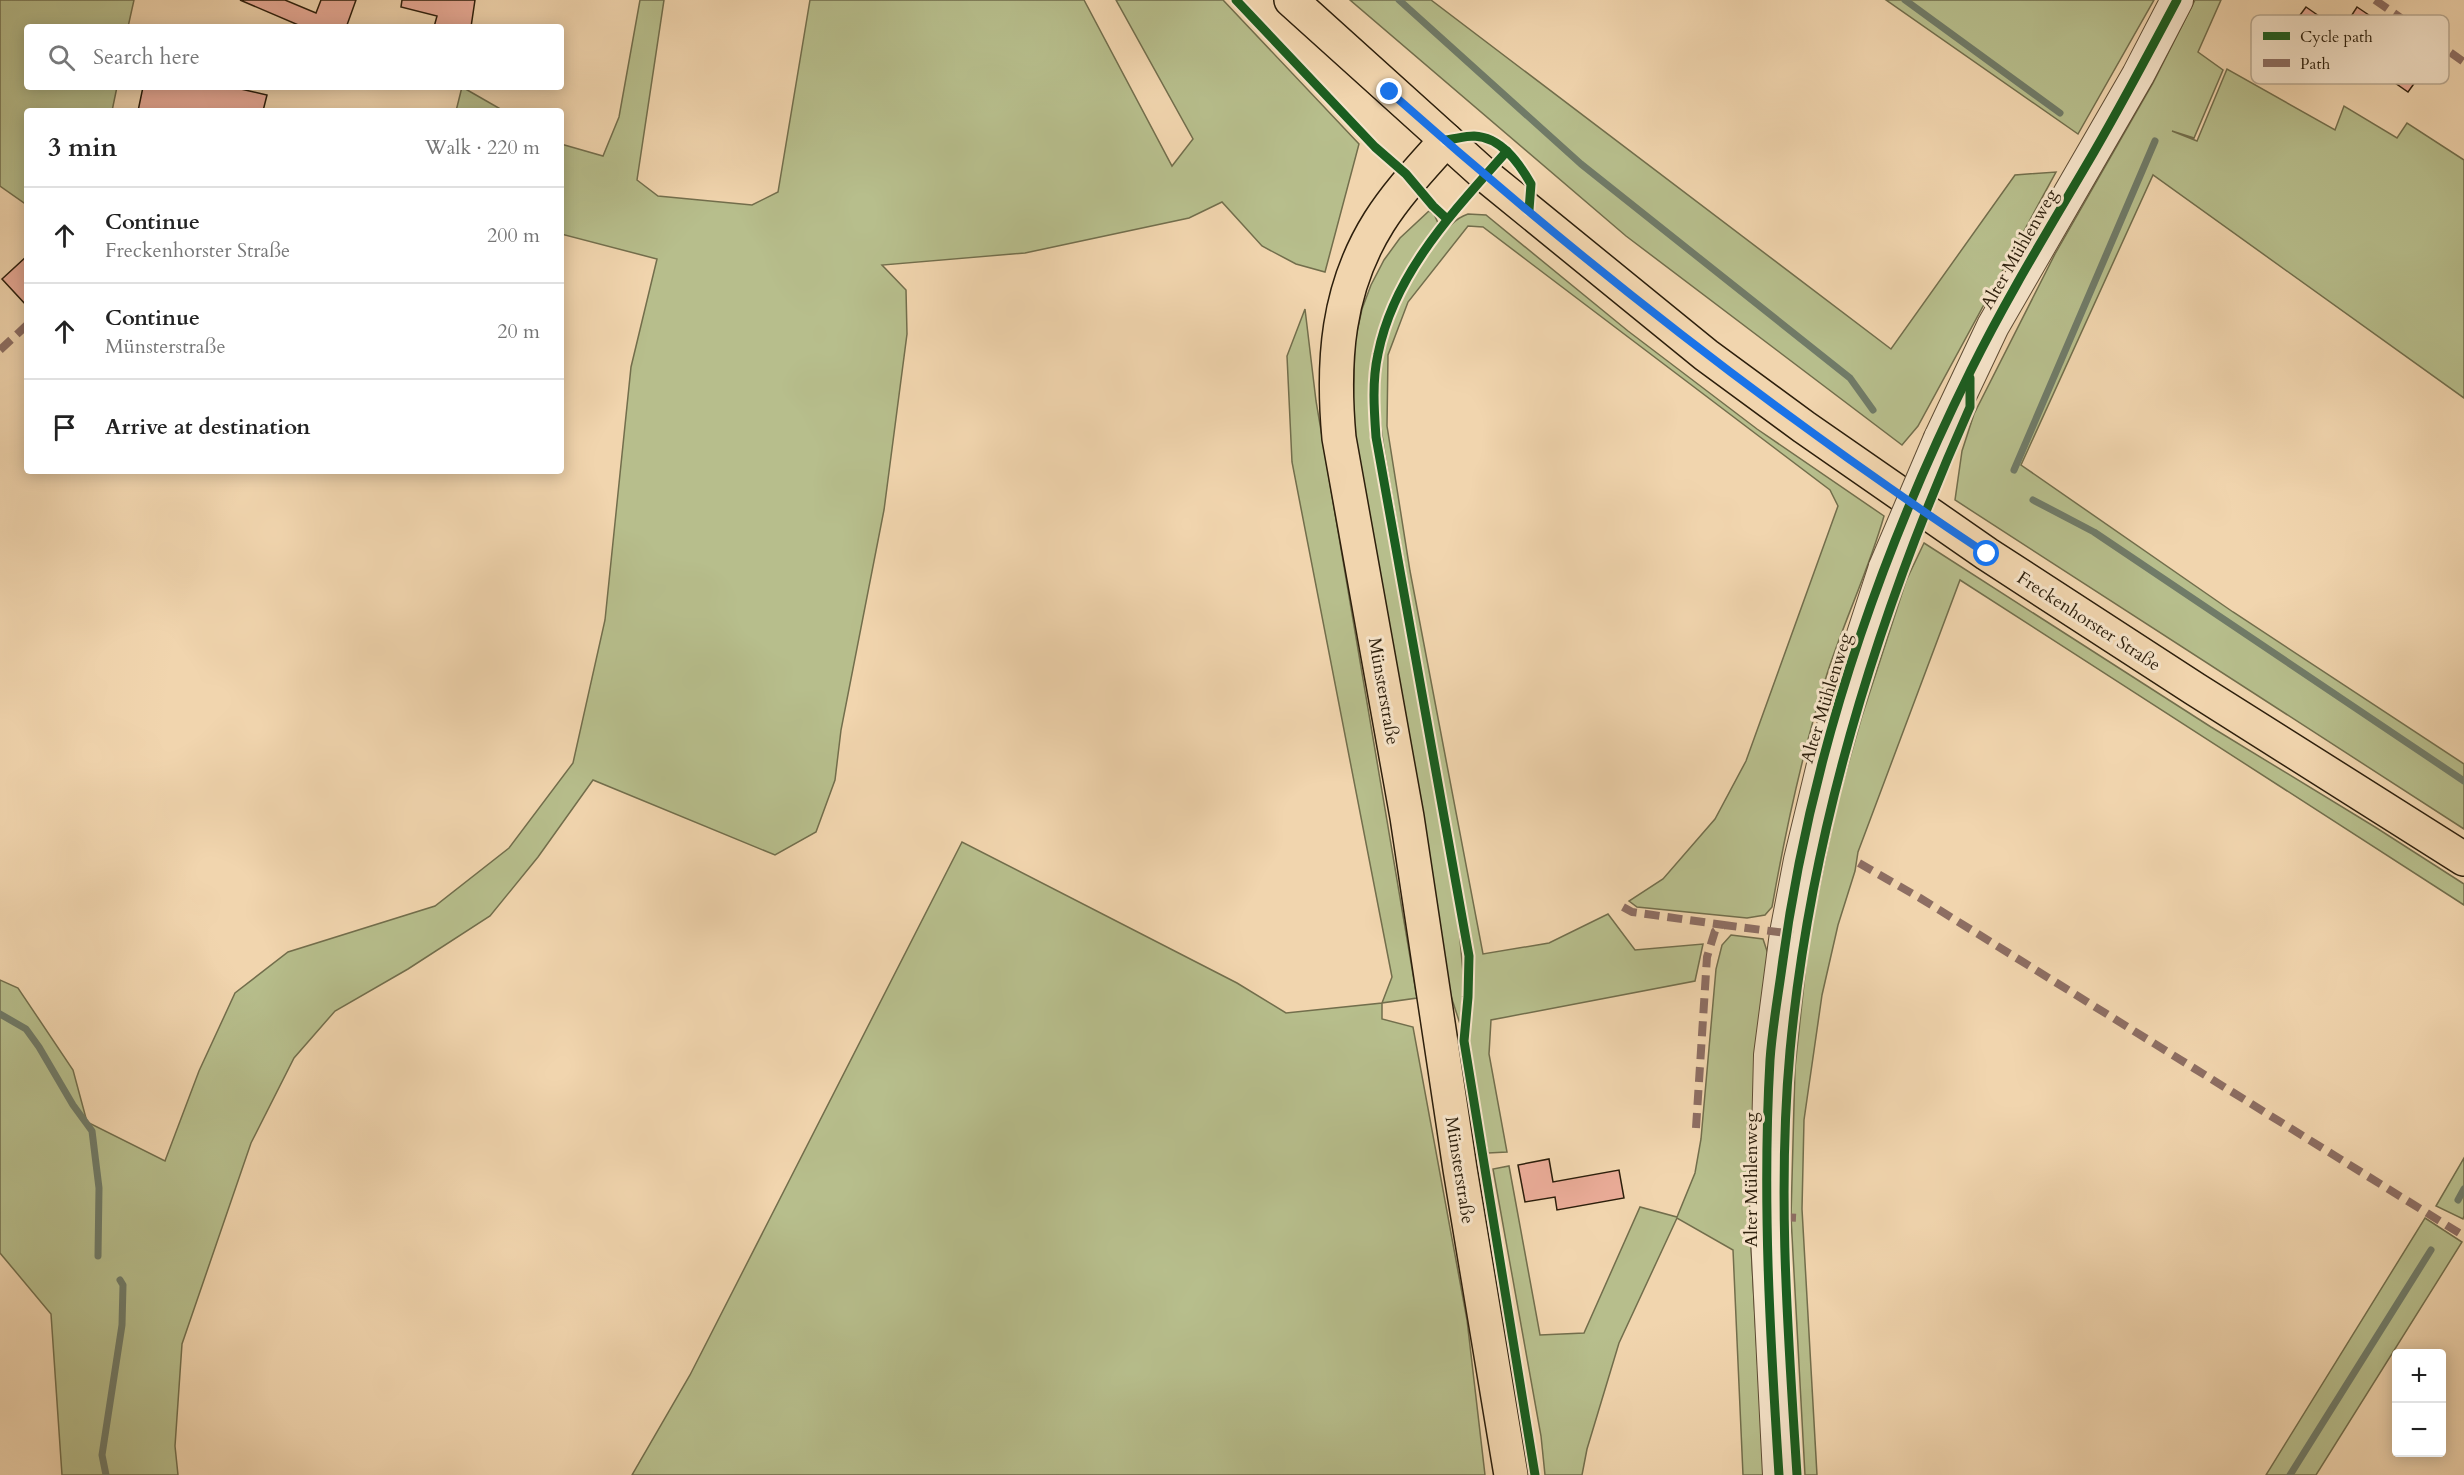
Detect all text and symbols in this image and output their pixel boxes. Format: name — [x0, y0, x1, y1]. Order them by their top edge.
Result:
legend — [2251, 15, 2449, 84]
search box — [24, 24, 564, 90]
text: Cycle path — [2300, 26, 2373, 48]
icon: search — [45, 41, 78, 74]
text: Search here — [93, 42, 200, 72]
text: Path — [2300, 53, 2330, 75]
route end — [1376, 78, 1402, 104]
text: 3 min — [48, 130, 117, 165]
text: Walk · 220 m — [425, 134, 540, 161]
street label: Alter Mühlenweg — [1975, 184, 2064, 314]
text: Continue — [105, 207, 200, 237]
icon: ahead — [48, 219, 81, 252]
text: 200 m — [487, 222, 540, 249]
text: Freckenhorster Straße — [105, 237, 290, 264]
text: Continue — [105, 303, 200, 333]
icon: ahead — [48, 315, 81, 348]
text: 20 m — [497, 318, 540, 345]
text: Münsterstraße — [105, 333, 226, 360]
icon: arrive — [48, 411, 81, 444]
text: Arrive at destination — [105, 412, 310, 442]
route start — [1973, 540, 1999, 566]
street label: Freckenhorster Straße — [2012, 566, 2165, 677]
street label: Alter Mühlenweg — [1795, 629, 1858, 766]
street label: Münsterstraße — [1362, 636, 1405, 747]
street label: Alter Mühlenweg — [1739, 1112, 1764, 1248]
street label: Münsterstraße — [1439, 1115, 1480, 1226]
map controls — [2392, 1349, 2446, 1457]
button: + — [2392, 1349, 2446, 1403]
button: − — [2392, 1403, 2446, 1457]

